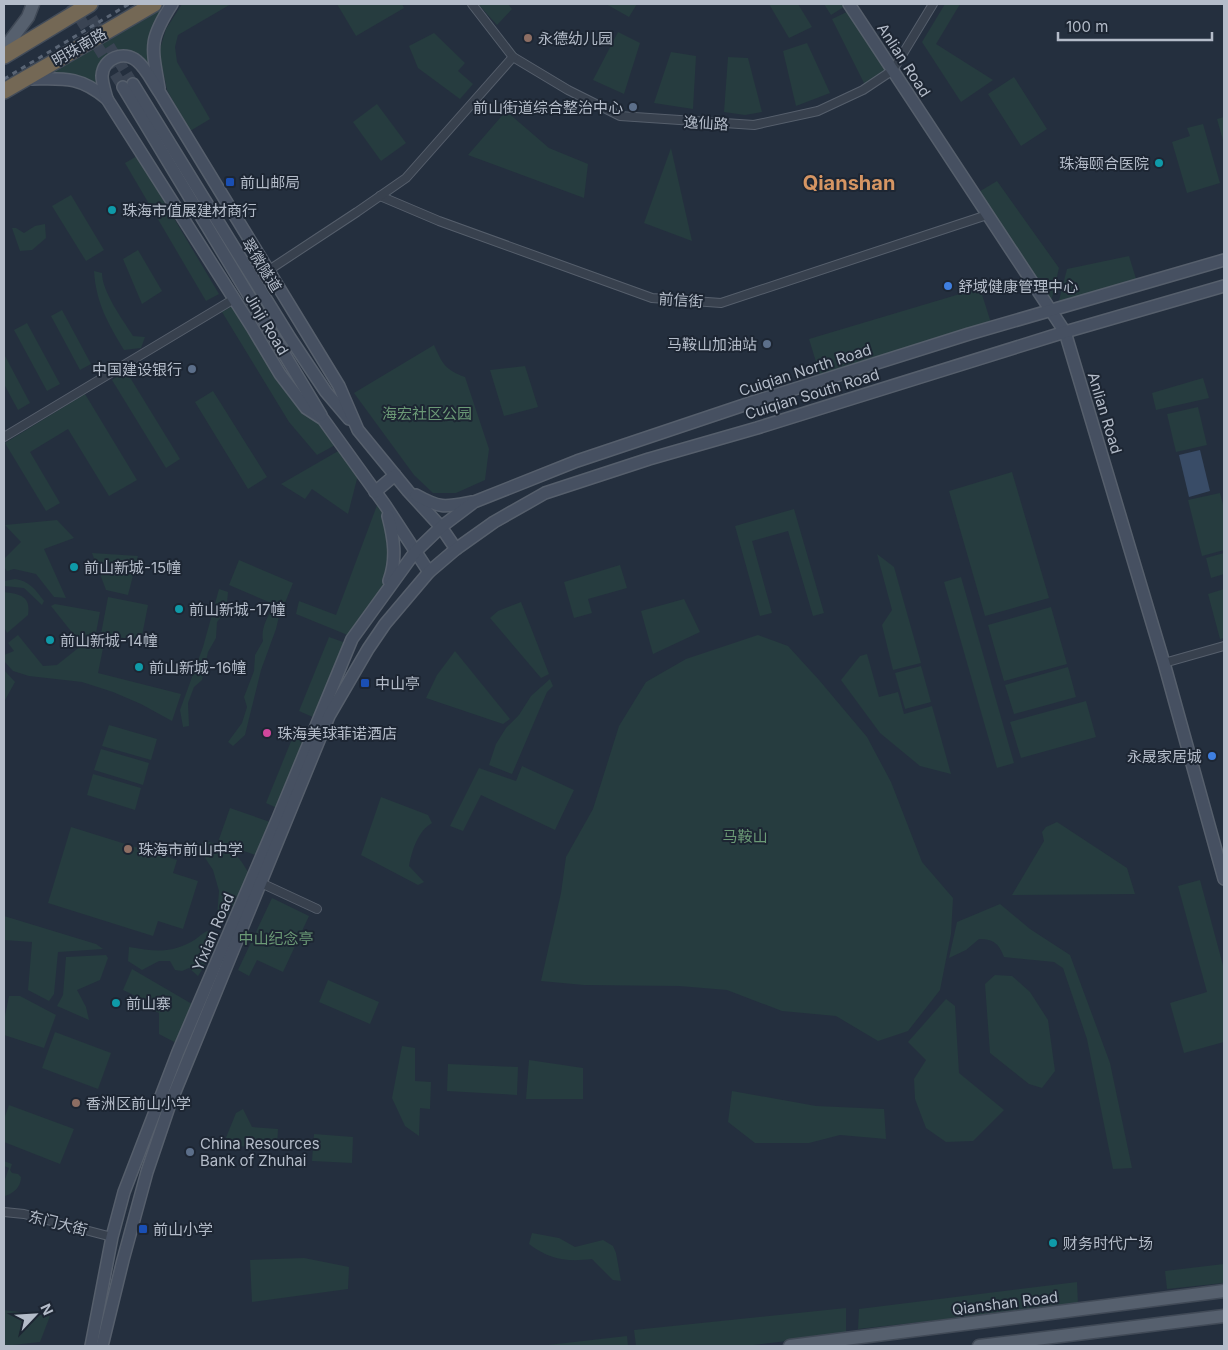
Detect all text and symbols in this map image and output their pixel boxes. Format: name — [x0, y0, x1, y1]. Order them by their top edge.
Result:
scale bar — [1058, 10, 1212, 42]
text: 100 m — [1066, 17, 1108, 36]
street label: Anlian Road — [873, 20, 935, 100]
street label: 明珠南路 — [48, 24, 110, 70]
place label: 永德幼儿园 — [538, 29, 613, 48]
marker: 永德幼儿园 — [522, 32, 534, 44]
place label: 前山街道综合整治中心 — [473, 98, 623, 117]
marker: 前山街道综合整治中心 — [627, 101, 639, 113]
street label: 逸仙路 — [683, 112, 729, 134]
place label: 珠海颐合医院 — [1059, 154, 1149, 173]
marker: 珠海颐合医院 — [1153, 157, 1165, 169]
district label: Qianshan — [803, 171, 895, 195]
place label: 前山邮局 — [240, 173, 300, 192]
marker: 前山邮局 — [224, 176, 236, 188]
place label: 珠海市值展建材商行 — [122, 201, 257, 220]
marker: 珠海市值展建材商行 — [106, 204, 118, 216]
street label: 翠微隧道 — [238, 235, 286, 295]
place label: 舒域健康管理中心 — [958, 277, 1078, 296]
marker: 舒域健康管理中心 — [942, 280, 954, 292]
street label: 前信街 — [658, 289, 704, 311]
street label: Jinji Road — [241, 290, 293, 358]
place label: 马鞍山加油站 — [667, 335, 757, 354]
marker: 马鞍山加油站 — [761, 338, 773, 350]
street label: Cuiqian North Road — [736, 340, 874, 400]
place label: 中国建设银行 — [92, 360, 182, 379]
marker: 中国建设银行 — [186, 363, 198, 375]
street label: Cuiqian South Road — [743, 365, 881, 423]
street label: Anlian Road — [1084, 370, 1126, 456]
park label: 海宏社区公园 — [382, 404, 472, 423]
place label: 前山新城-15幢 — [84, 558, 181, 577]
marker: 前山新城-15幢 — [68, 561, 80, 573]
place label: 前山新城-17幢 — [189, 600, 286, 619]
marker: 前山新城-17幢 — [173, 603, 185, 615]
place label: 前山新城-14幢 — [60, 631, 158, 650]
marker: 前山新城-14幢 — [44, 634, 56, 646]
place label: 前山新城-16幢 — [149, 658, 246, 677]
marker: 前山新城-16幢 — [133, 661, 145, 673]
place label: 中山亭 — [375, 674, 420, 693]
marker: 中山亭 — [359, 677, 371, 689]
place label: 珠海美球菲诺酒店 — [277, 724, 397, 743]
marker: 珠海美球菲诺酒店 — [261, 727, 273, 739]
place label: 永晟家居城 — [1127, 747, 1202, 766]
marker: 永晟家居城 — [1206, 750, 1218, 762]
park label: 马鞍山 — [722, 827, 768, 846]
place label: 珠海市前山中学 — [138, 840, 243, 859]
marker: 珠海市前山中学 — [122, 843, 134, 855]
street label: Yixian Road — [188, 890, 238, 974]
park label: 中山纪念亭 — [238, 929, 314, 948]
place label: 前山寨 — [126, 994, 171, 1013]
marker: 前山寨 — [110, 997, 122, 1009]
place label: 香洲区前山小学 — [86, 1094, 191, 1113]
marker: 香洲区前山小学 — [70, 1097, 82, 1109]
place label: China Resources Bank of Zhuhai — [200, 1134, 320, 1170]
marker: China Resources Bank of Zhuhai — [184, 1146, 196, 1158]
street label: 东门大街 — [27, 1207, 89, 1239]
place label: 前山小学 — [153, 1220, 213, 1239]
marker: 前山小学 — [137, 1223, 149, 1235]
place label: 财务时代广场 — [1063, 1234, 1153, 1253]
marker: 财务时代广场 — [1047, 1237, 1059, 1249]
street label: Qianshan Road — [951, 1287, 1059, 1319]
north arrow — [10, 1290, 60, 1340]
text: N — [37, 1301, 57, 1318]

